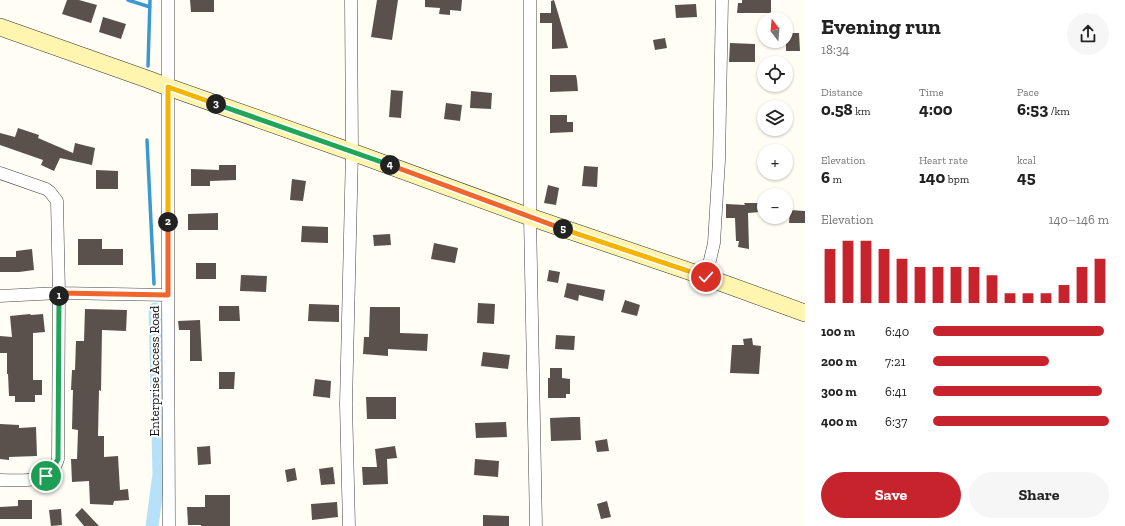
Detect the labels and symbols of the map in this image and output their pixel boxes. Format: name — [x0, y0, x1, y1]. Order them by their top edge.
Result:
north arrow — [757, 12, 793, 48]
pin: 3 — [206, 94, 226, 114]
pin: 4 — [380, 155, 400, 175]
pin: 2 — [158, 212, 178, 232]
pin: 5 — [553, 219, 573, 239]
pin — [689, 260, 723, 294]
pin: 1 — [49, 286, 69, 306]
street label: Enterprise Access Road — [147, 306, 162, 436]
pin — [29, 459, 63, 493]

